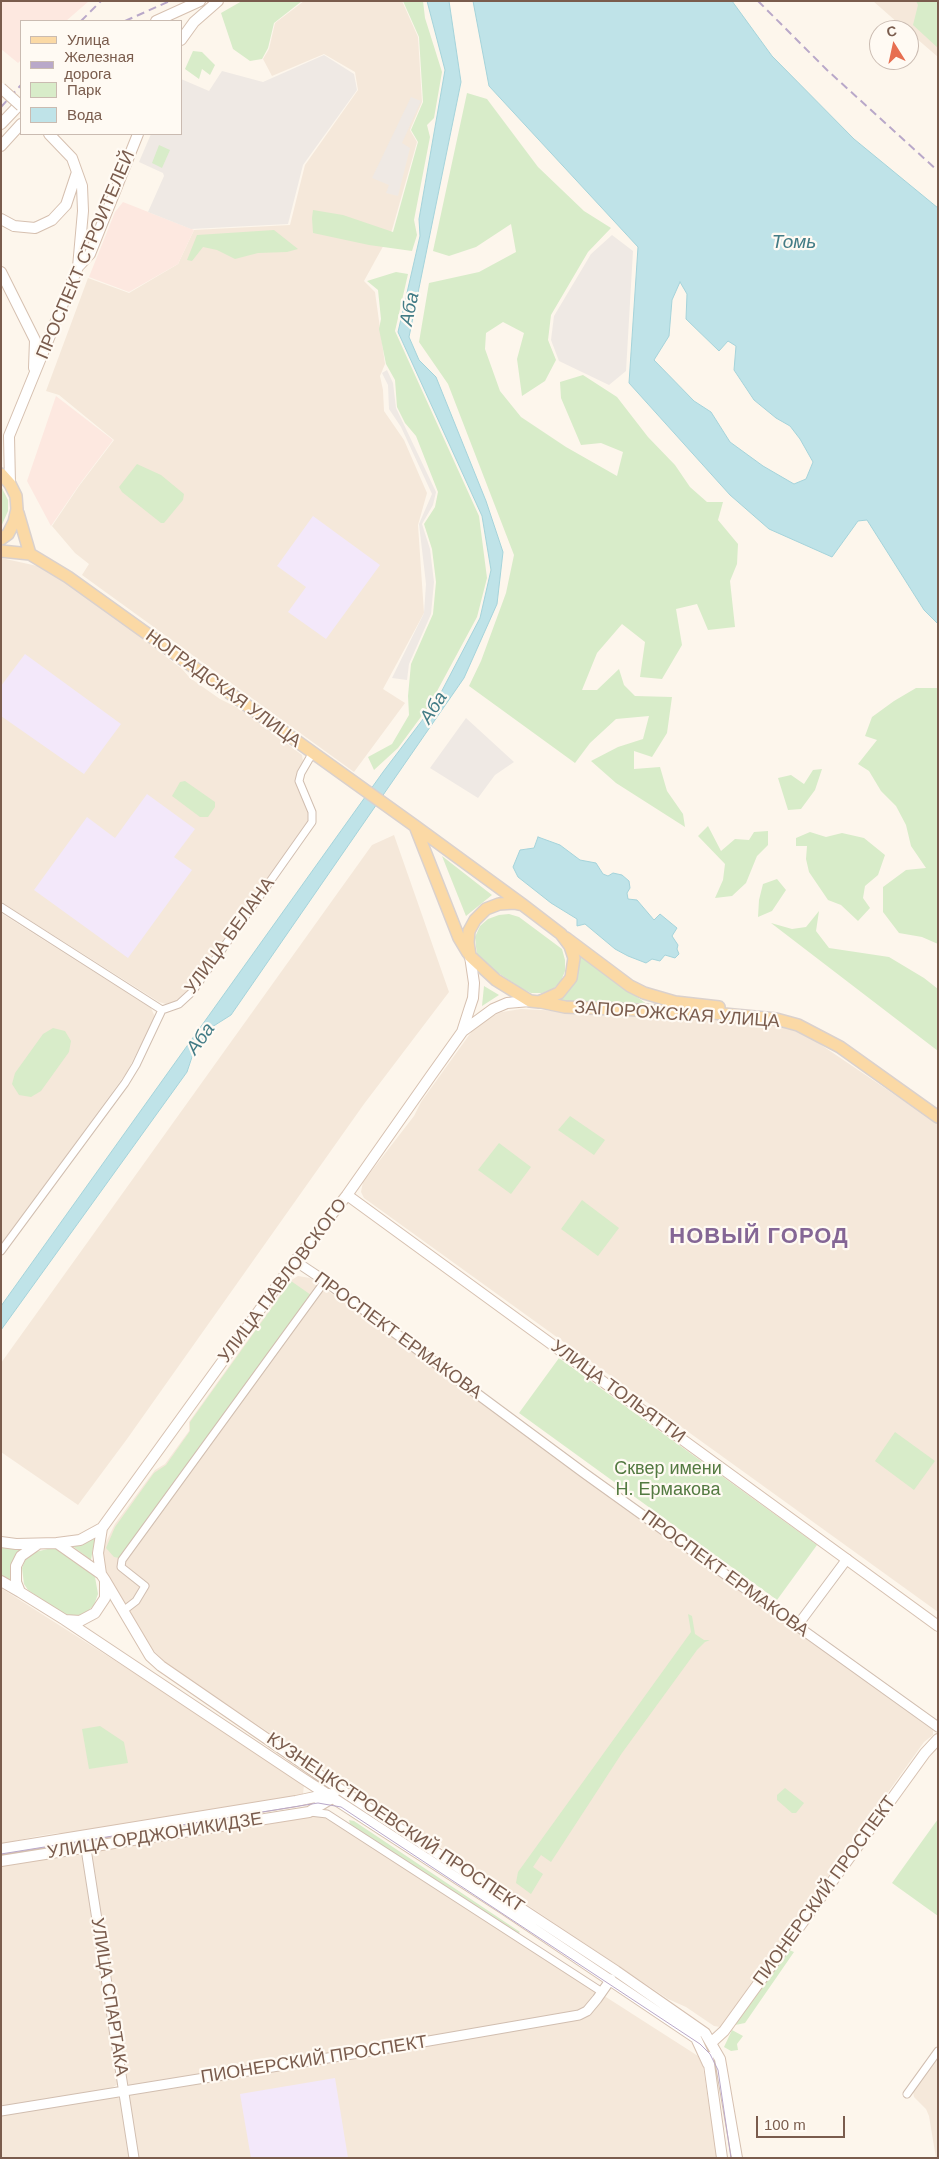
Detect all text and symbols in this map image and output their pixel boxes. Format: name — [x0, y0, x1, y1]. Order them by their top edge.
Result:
legend — [20, 20, 182, 135]
north arrow — [869, 20, 919, 70]
text: С — [885, 22, 898, 40]
text: Улица — [67, 31, 110, 48]
text: Железная дорога — [64, 48, 134, 82]
text: Парк — [67, 81, 101, 98]
text: Вода — [67, 106, 102, 123]
street label: ПРОСПЕКТ СТРОИТЕЛЕЙ — [32, 147, 140, 363]
water label: Томь — [772, 232, 816, 254]
water label: Аба — [395, 290, 425, 328]
street label: НОГРАДСКАЯ УЛИЦА — [141, 625, 305, 753]
water label: Аба — [415, 688, 453, 728]
street label: УЛИЦА БЕЛАНА — [181, 874, 279, 998]
street label: ЗАПОРОЖСКАЯ УЛИЦА — [574, 997, 780, 1033]
water label: Аба — [182, 1019, 220, 1059]
street label: УЛИЦА ПАВЛОВСКОГО — [214, 1195, 352, 1367]
district label: НОВЫЙ ГОРОД — [668, 1224, 850, 1250]
street label: ПРОСПЕКТ ЕРМАКОВА — [310, 1268, 486, 1404]
street label: УЛИЦА ТОЛЬЯТТИ — [547, 1336, 689, 1448]
park label: Сквер имени Н. Ермакова — [614, 1458, 722, 1500]
street label: ПРОСПЕКТ ЕРМАКОВА — [637, 1506, 813, 1642]
street label: КУЗНЕЦКСТРОЕВСКИЙ ПРОСПЕКТ — [262, 1729, 528, 1917]
street label: ПИОНЕРСКИЙ ПРОСПЕКТ — [749, 1792, 901, 1990]
street label: УЛИЦА ОРДЖОНИКИДЗЕ — [46, 1808, 264, 1864]
street label: УЛИЦА СПАРТАКА — [86, 1916, 132, 2078]
street label: ПИОНЕРСКИЙ ПРОСПЕКТ — [199, 2031, 429, 2089]
scale bar — [759, 2106, 848, 2138]
text: 100 m — [764, 2116, 806, 2133]

